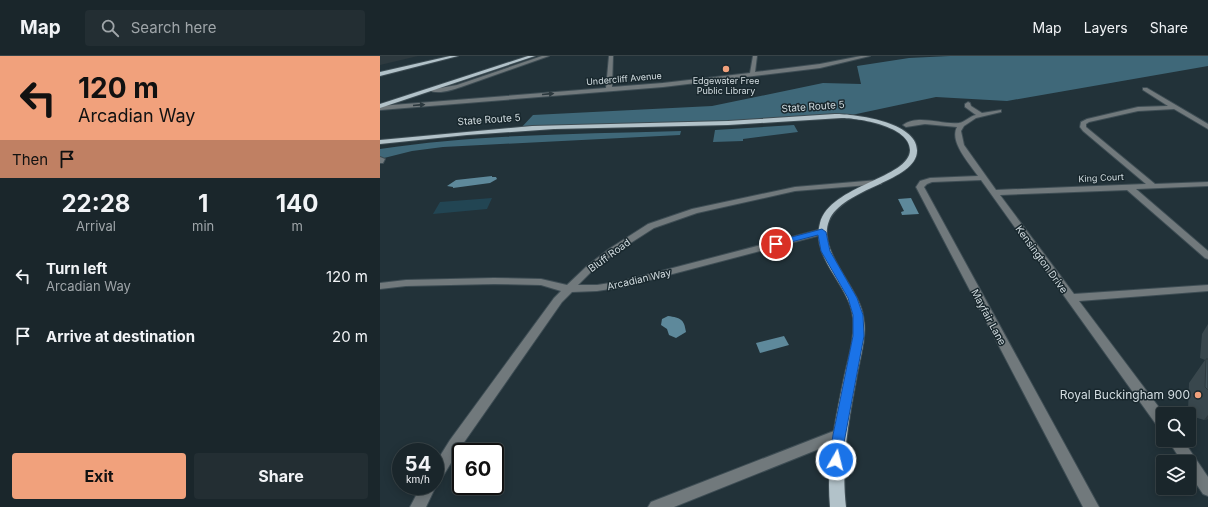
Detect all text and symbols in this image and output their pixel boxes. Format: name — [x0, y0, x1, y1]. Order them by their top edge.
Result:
search box — [85, 10, 365, 46]
text: Map — [20, 16, 61, 39]
icon: search — [99, 17, 121, 39]
text: Search here — [131, 18, 216, 37]
text: Map — [1033, 19, 1062, 36]
text: Layers — [1084, 19, 1128, 36]
text: Share — [1150, 19, 1188, 36]
marker: Edgewater Free Public Library — [721, 64, 731, 74]
street label: Undercliff Avenue — [586, 70, 662, 87]
text: 120 m — [78, 71, 159, 105]
icon: left — [12, 72, 64, 124]
place label: Edgewater Free Public Library — [693, 75, 759, 96]
one-way arrow — [542, 91, 554, 98]
street label: State Route 5 — [781, 98, 845, 114]
one-way arrow — [413, 102, 425, 109]
text: Arcadian Way — [78, 105, 195, 126]
street label: State Route 5 — [457, 111, 521, 127]
icon: arrive — [56, 148, 78, 170]
text: Then — [12, 150, 48, 169]
street label: King Court — [1078, 171, 1124, 184]
text: 22:28 — [62, 189, 131, 218]
text: 1 — [198, 189, 208, 218]
text: 140 — [276, 189, 318, 218]
text: Arrival — [76, 218, 116, 234]
text: min — [192, 218, 214, 234]
text: m — [291, 218, 303, 234]
street label: Kensington Drive — [1013, 223, 1071, 295]
pin — [759, 227, 793, 261]
icon: arrive — [765, 233, 787, 255]
street label: Bluff Road — [586, 236, 632, 274]
text: Turn left — [46, 259, 107, 278]
icon: left — [12, 265, 34, 287]
street label: Arcadian Way — [606, 266, 672, 292]
text: 120 m — [326, 267, 368, 286]
text: Arcadian Way — [46, 278, 131, 294]
street label: Mayfair Lane — [969, 287, 1009, 347]
icon: arrive — [12, 325, 34, 347]
text: Arrive at destination — [46, 327, 195, 346]
text: 20 m — [332, 327, 368, 346]
place label: Royal Buckingham 900 — [1060, 387, 1190, 402]
marker: Royal Buckingham 900 — [1193, 390, 1203, 400]
map controls — [1156, 407, 1196, 495]
button: search — [1156, 407, 1196, 447]
position arrow — [815, 439, 857, 481]
speed limit sign: 60 — [452, 443, 504, 495]
text: 54 — [405, 452, 431, 476]
button: Exit — [12, 453, 186, 499]
button: Share — [194, 453, 368, 499]
button: layers — [1156, 455, 1196, 495]
text: km/h — [406, 473, 430, 485]

